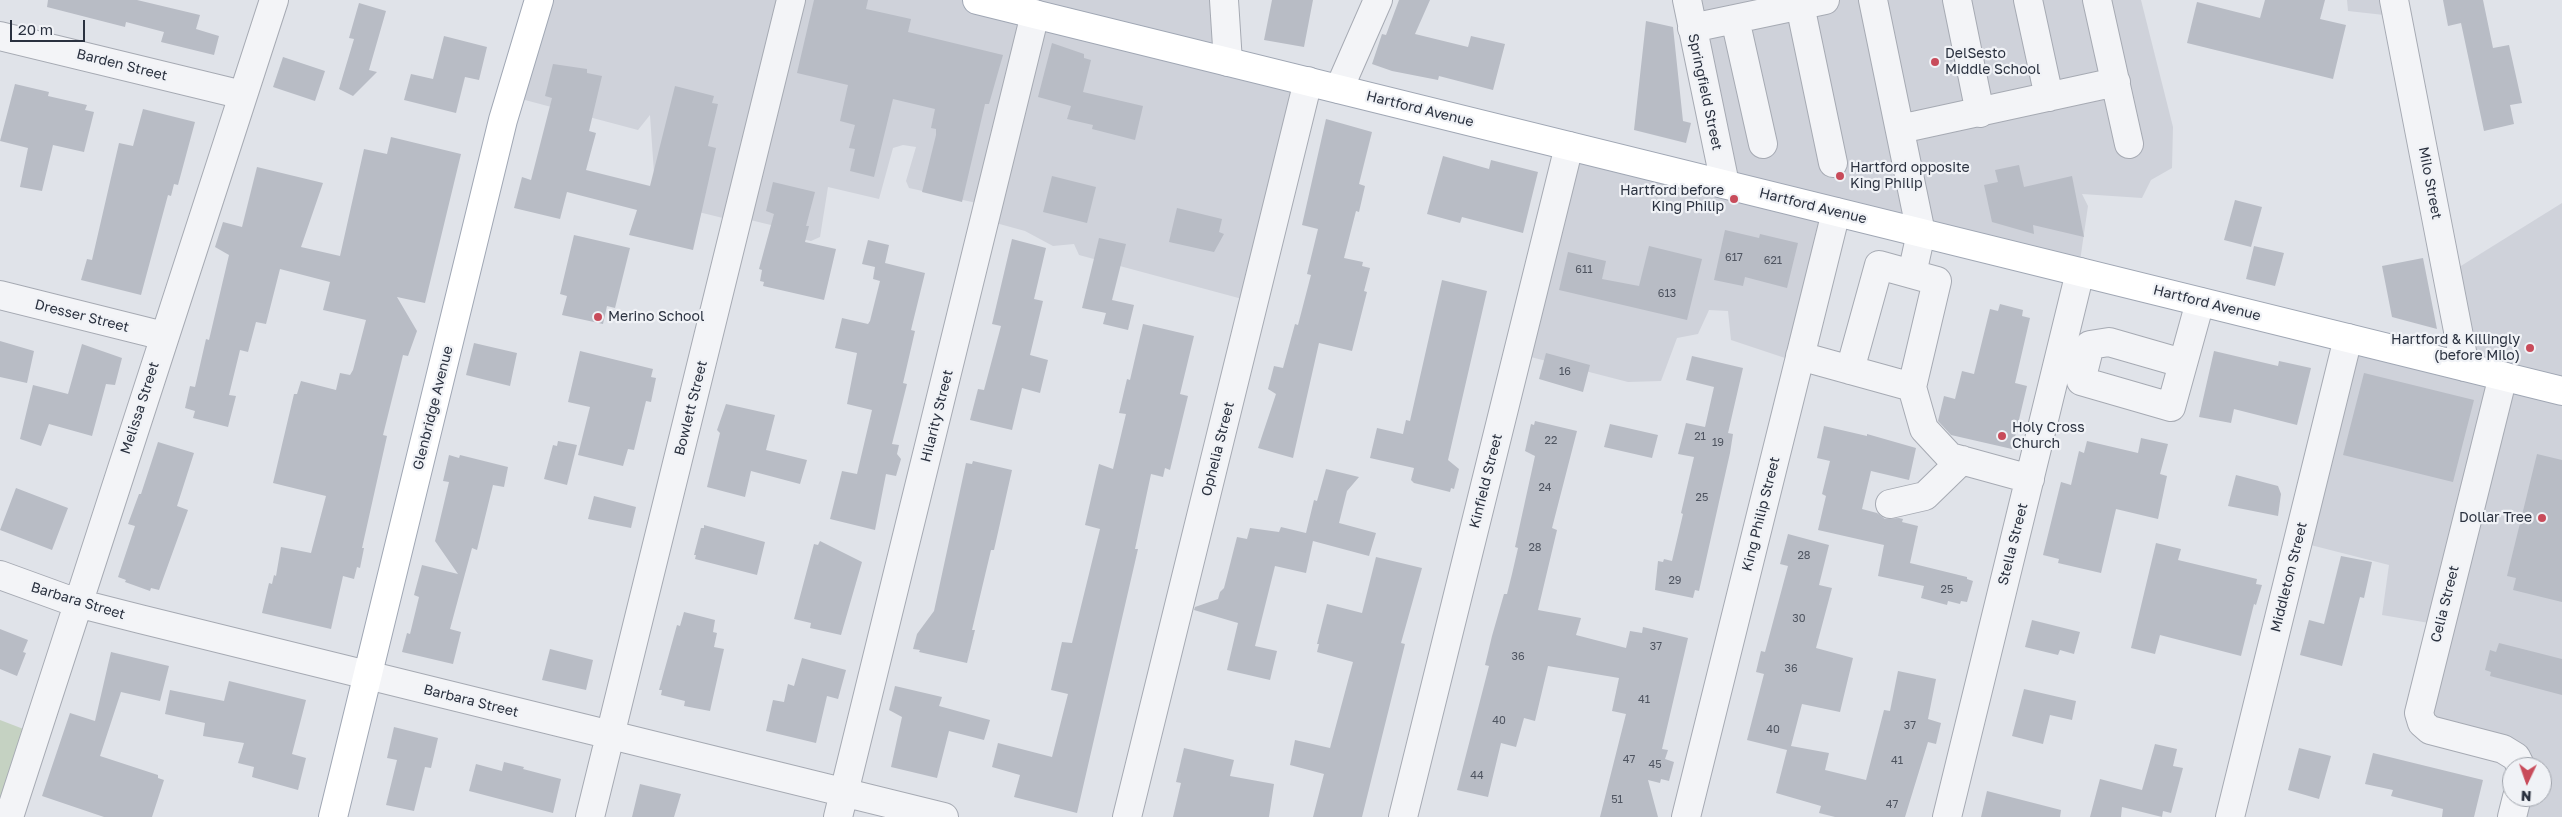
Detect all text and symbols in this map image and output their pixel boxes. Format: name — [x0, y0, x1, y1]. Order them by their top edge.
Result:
scale bar — [12, 10, 88, 42]
text: 20 m — [18, 20, 53, 38]
street label: Springfield Street — [1684, 32, 1726, 152]
street label: Barden Street — [75, 46, 169, 84]
place label: DelSesto Middle School — [1945, 46, 2040, 78]
marker: DelSesto Middle School — [1929, 56, 1941, 68]
street label: Hartford Avenue — [1365, 88, 1475, 130]
street label: Milo Street — [2415, 145, 2445, 221]
place label: Hartford opposite King Philip — [1850, 160, 1970, 192]
marker: Hartford opposite King Philip — [1834, 170, 1846, 182]
place label: Hartford before King Philip — [1620, 183, 1724, 216]
street label: Hartford Avenue — [1758, 185, 1868, 227]
marker: Hartford before King Philip — [1728, 193, 1740, 205]
house number: 617 — [1725, 251, 1743, 265]
house number: 621 — [1764, 254, 1782, 268]
house number: 611 — [1575, 263, 1593, 277]
street label: Hartford Avenue — [2152, 282, 2262, 324]
house number: 613 — [1658, 287, 1676, 301]
street label: Dresser Street — [33, 296, 131, 336]
place label: Merino School — [608, 309, 704, 325]
marker: Merino School — [592, 311, 604, 323]
place label: Hartford & Killingly (before Milo) — [2391, 332, 2520, 364]
marker: Hartford & Killingly (before Milo) — [2524, 342, 2536, 354]
street label: Glenbridge Avenue — [409, 344, 457, 472]
street label: Bowlett Street — [671, 359, 711, 457]
street label: Melissa Street — [117, 360, 163, 456]
house number: 16 — [1559, 365, 1571, 379]
street label: Hilarity Street — [917, 368, 957, 464]
street label: Ophelia Street — [1198, 400, 1238, 498]
place label: Holy Cross Church — [2012, 420, 2085, 452]
house number: 21 — [1694, 430, 1706, 444]
marker: Holy Cross Church — [1996, 430, 2008, 442]
street label: Kinfield Street — [1466, 432, 1506, 530]
house number: 22 — [1545, 434, 1557, 448]
house number: 19 — [1712, 436, 1724, 450]
street label: King Philip Street — [1739, 455, 1783, 573]
house number: 24 — [1538, 481, 1552, 495]
house number: 25 — [1696, 491, 1708, 505]
street label: Stella Street — [1995, 501, 2031, 587]
place label: Dollar Tree — [2459, 510, 2532, 526]
marker: Dollar Tree — [2536, 512, 2548, 524]
street label: Middleton Street — [2267, 520, 2311, 634]
house number: 28 — [1528, 541, 1542, 555]
house number: 28 — [1797, 549, 1811, 563]
street label: Celia Street — [2427, 564, 2463, 644]
house number: 29 — [1668, 574, 1682, 588]
street label: Barbara Street — [29, 579, 127, 623]
house number: 25 — [1941, 583, 1953, 597]
house number: 30 — [1792, 612, 1806, 626]
house number: 37 — [1650, 640, 1662, 654]
house number: 36 — [1511, 650, 1525, 664]
house number: 36 — [1784, 662, 1798, 676]
street label: Barbara Street — [422, 681, 520, 721]
house number: 41 — [1638, 693, 1650, 707]
house number: 40 — [1492, 714, 1506, 728]
house number: 37 — [1904, 719, 1916, 733]
house number: 40 — [1766, 723, 1780, 737]
house number: 47 — [1623, 753, 1635, 767]
house number: 41 — [1891, 754, 1903, 768]
north arrow — [2502, 757, 2552, 807]
house number: 45 — [1648, 758, 1662, 772]
house number: 44 — [1470, 769, 1484, 783]
text: N — [2520, 788, 2532, 805]
house number: 51 — [1611, 793, 1623, 807]
house number: 47 — [1886, 798, 1898, 812]

